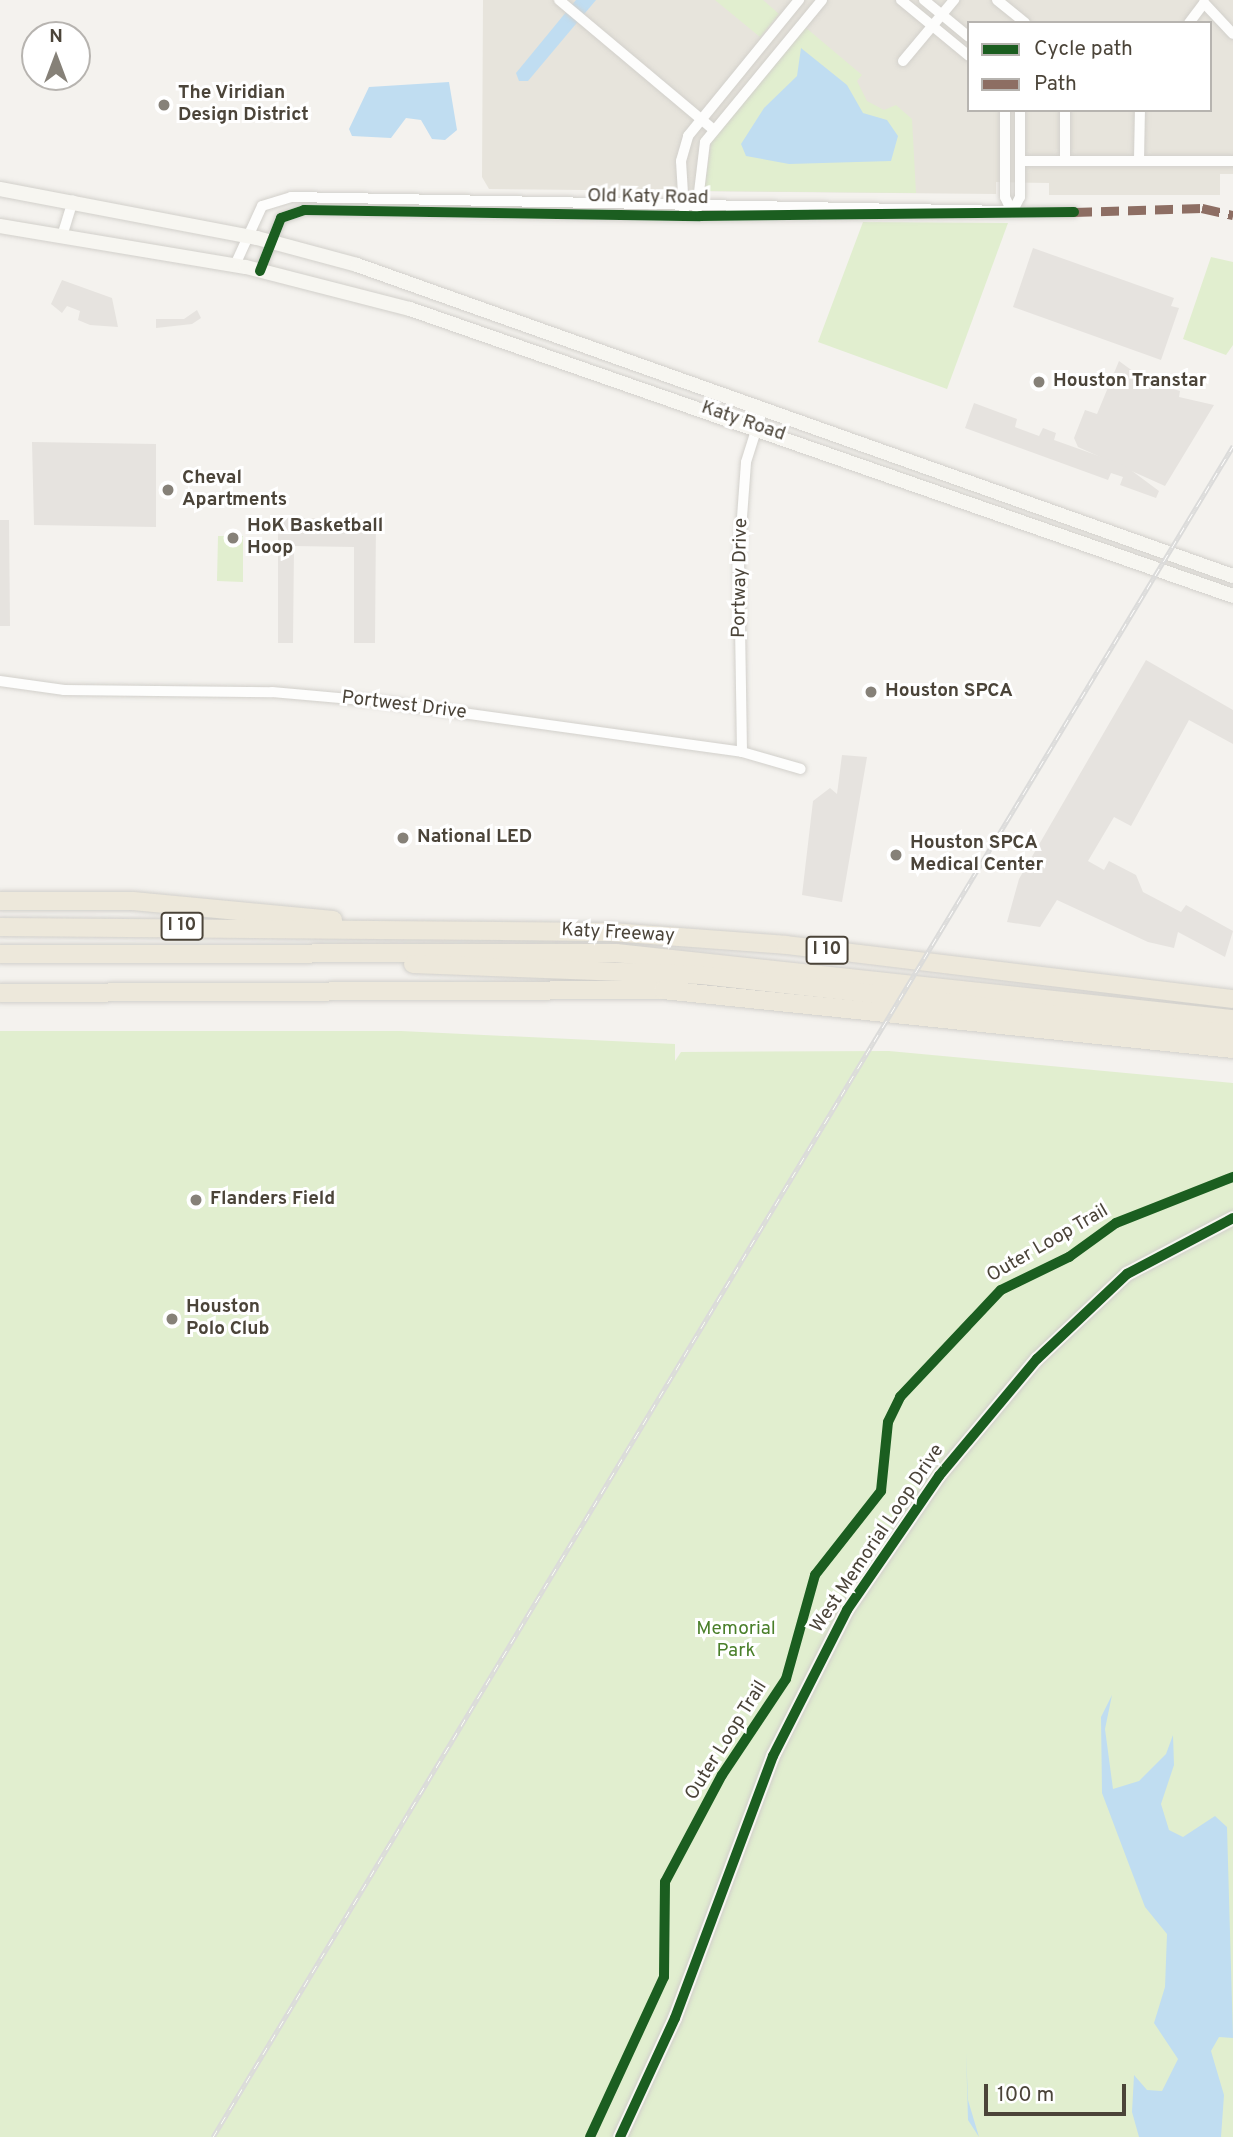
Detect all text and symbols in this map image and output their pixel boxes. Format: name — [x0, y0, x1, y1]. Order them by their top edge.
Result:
north arrow — [21, 21, 91, 91]
legend — [967, 21, 1212, 112]
text: N — [49, 25, 63, 49]
text: Cycle path — [1034, 36, 1133, 63]
text: Path — [1034, 71, 1077, 98]
place label: The Viridian Design District — [178, 83, 309, 127]
marker: The Viridian Design District — [156, 97, 172, 113]
street label: Old Katy Road — [587, 186, 709, 210]
place label: Houston Transtar — [1053, 371, 1207, 393]
marker: Houston Transtar — [1031, 374, 1047, 390]
street label: Katy Road — [698, 397, 788, 447]
place label: Cheval Apartments — [182, 468, 287, 512]
marker: Cheval Apartments — [160, 482, 176, 498]
place label: HoK Basketball Hoop — [247, 516, 383, 560]
street label: Portway Drive — [729, 518, 753, 638]
marker: HoK Basketball Hoop — [225, 530, 241, 546]
place label: Houston SPCA — [885, 681, 1013, 703]
marker: Houston SPCA — [863, 684, 879, 700]
street label: Portwest Drive — [340, 687, 468, 725]
place label: National LED — [417, 827, 532, 849]
marker: National LED — [395, 830, 411, 846]
place label: Houston SPCA Medical Center — [910, 833, 1043, 877]
marker: Houston SPCA Medical Center — [888, 847, 904, 863]
road number: I 10 — [159, 911, 205, 940]
street label: Katy Freeway — [561, 920, 675, 948]
road number: I 10 — [804, 936, 850, 965]
place label: Flanders Field — [210, 1189, 335, 1211]
marker: Flanders Field — [188, 1192, 204, 1208]
street label: Outer Loop Trail — [983, 1200, 1113, 1288]
place label: Houston Polo Club — [186, 1297, 270, 1341]
marker: Houston Polo Club — [164, 1311, 180, 1327]
street label: West Memorial Loop Drive — [806, 1440, 950, 1638]
park label: Memorial Park — [696, 1619, 776, 1663]
street label: Outer Loop Trail — [681, 1677, 773, 1805]
scale bar — [988, 2070, 1130, 2114]
text: 100 m — [997, 2082, 1054, 2109]

